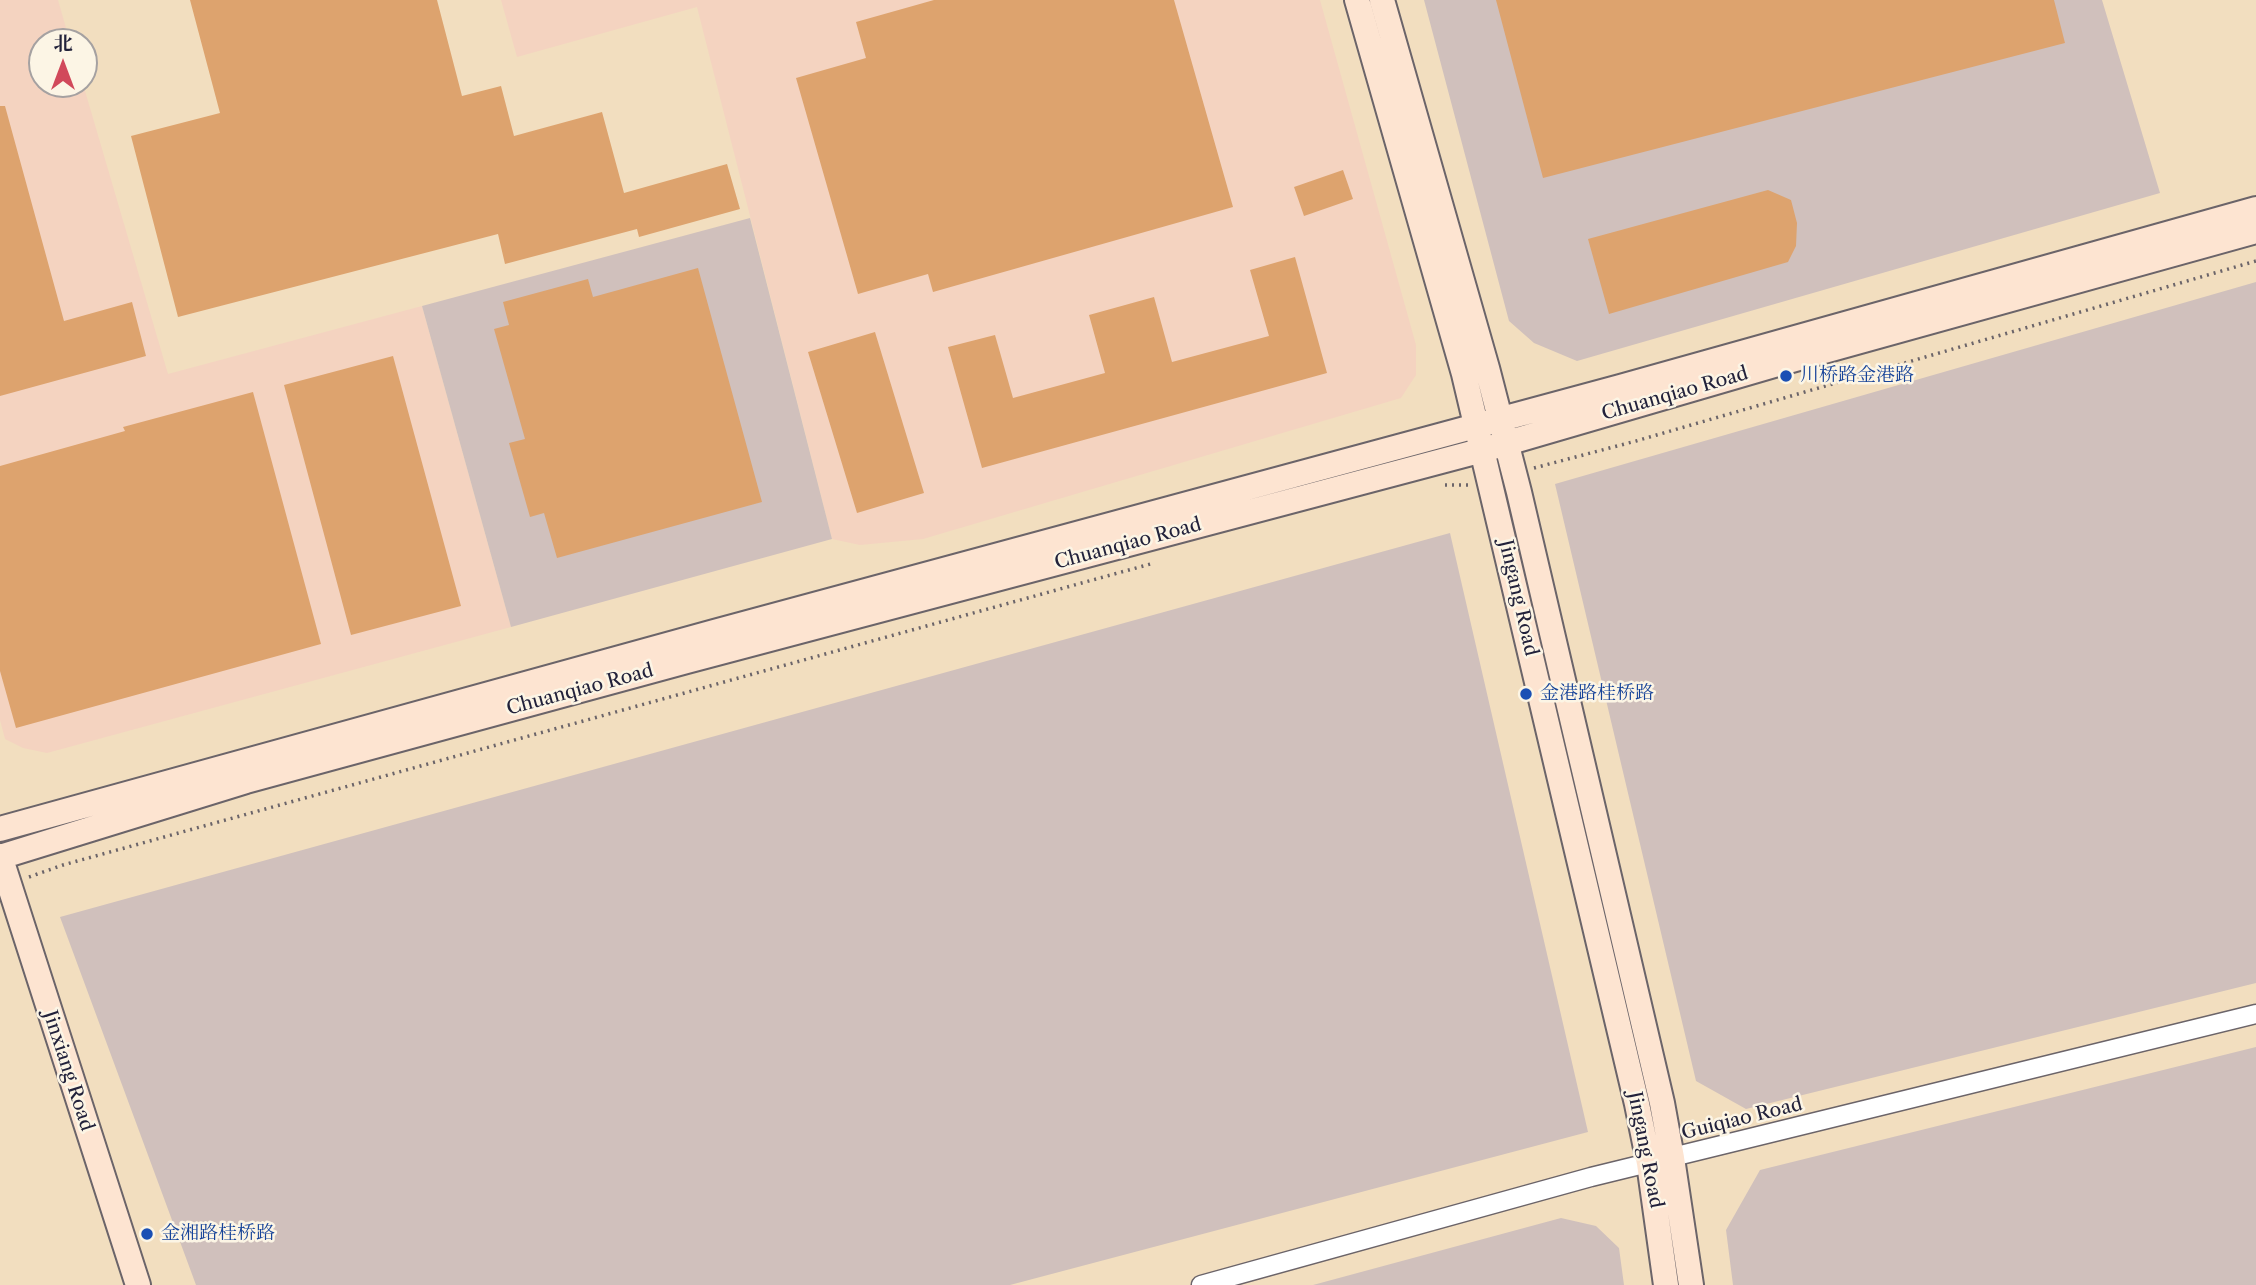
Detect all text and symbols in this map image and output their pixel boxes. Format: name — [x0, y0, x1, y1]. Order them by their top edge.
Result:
north arrow — [28, 28, 98, 98]
text: 北 — [53, 32, 73, 55]
street label: Chuanqiao Road — [1599, 362, 1751, 426]
place label: 川桥路金港路 — [1800, 365, 1914, 387]
marker: 川桥路金港路 — [1778, 368, 1794, 384]
street label: Chuanqiao Road — [1052, 513, 1204, 575]
street label: Jingang Road — [1494, 538, 1542, 658]
street label: Chuanqiao Road — [504, 659, 656, 721]
place label: 金港路桂桥路 — [1540, 683, 1654, 705]
marker: 金港路桂桥路 — [1518, 686, 1534, 702]
street label: Jinxiang Road — [38, 1008, 98, 1134]
street label: Jingang Road — [1623, 1090, 1667, 1210]
street label: Guiqiao Road — [1679, 1093, 1805, 1145]
place label: 金湘路桂桥路 — [161, 1223, 275, 1245]
marker: 金湘路桂桥路 — [139, 1226, 155, 1242]

